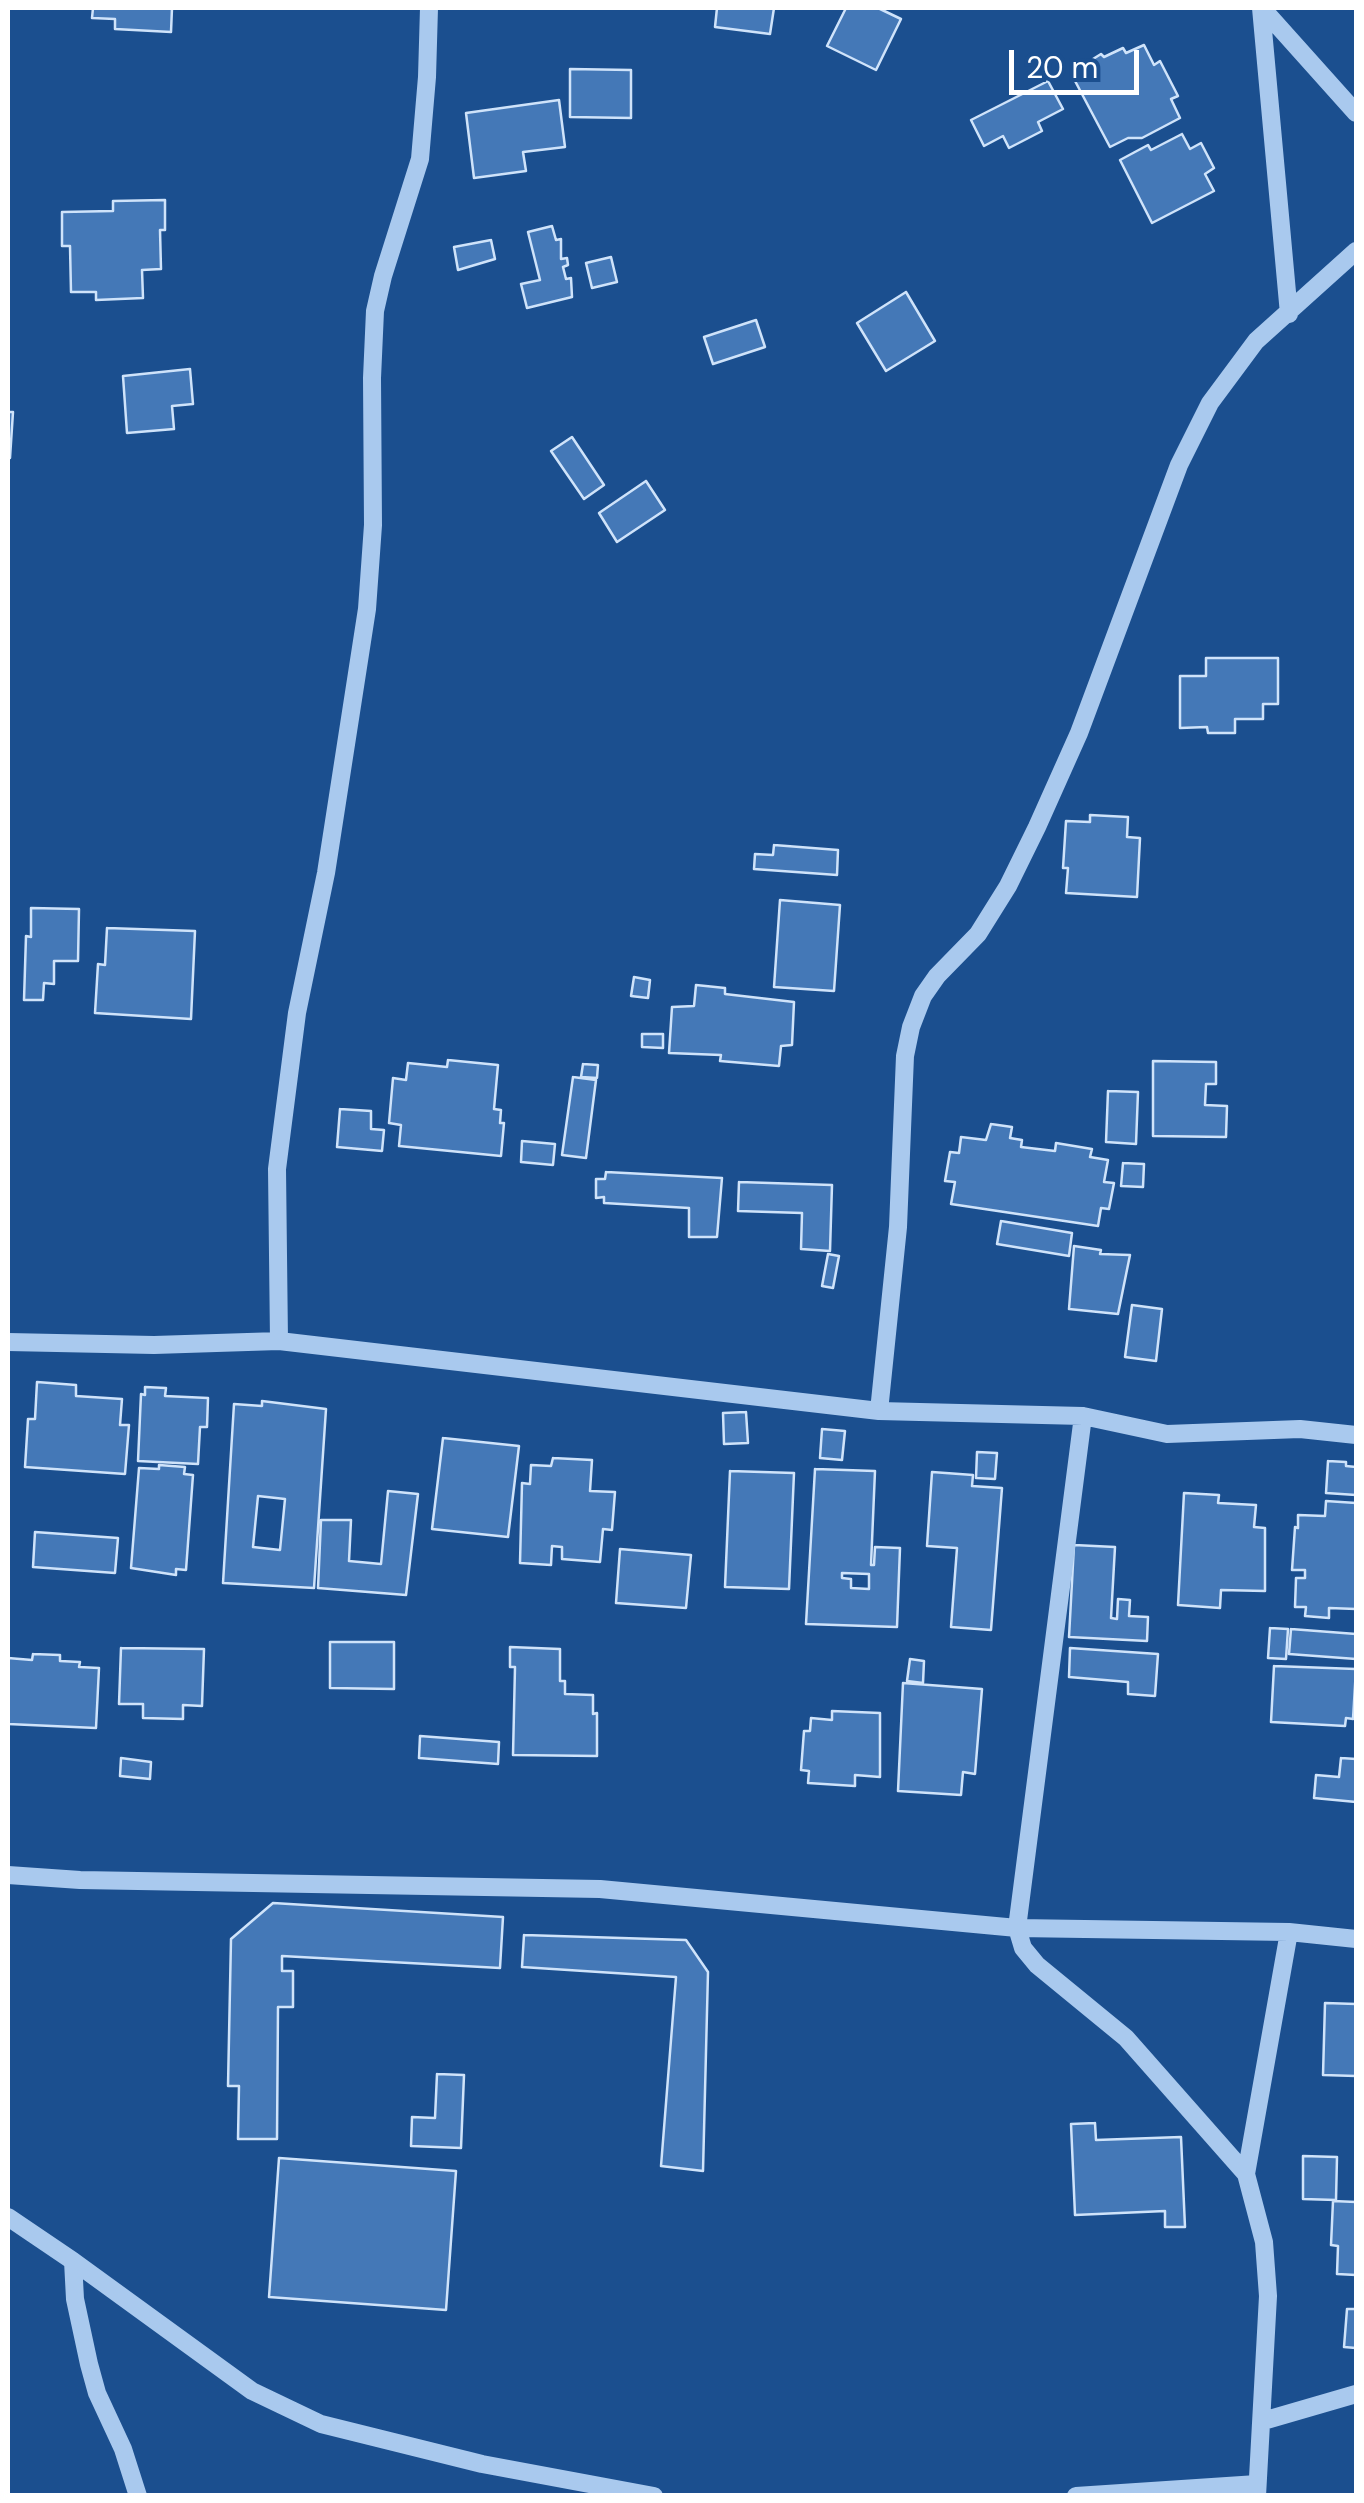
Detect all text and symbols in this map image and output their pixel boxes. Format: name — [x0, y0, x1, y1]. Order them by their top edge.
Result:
scale bar — [1014, 30, 1144, 92]
text: 20 m — [1026, 48, 1098, 87]

